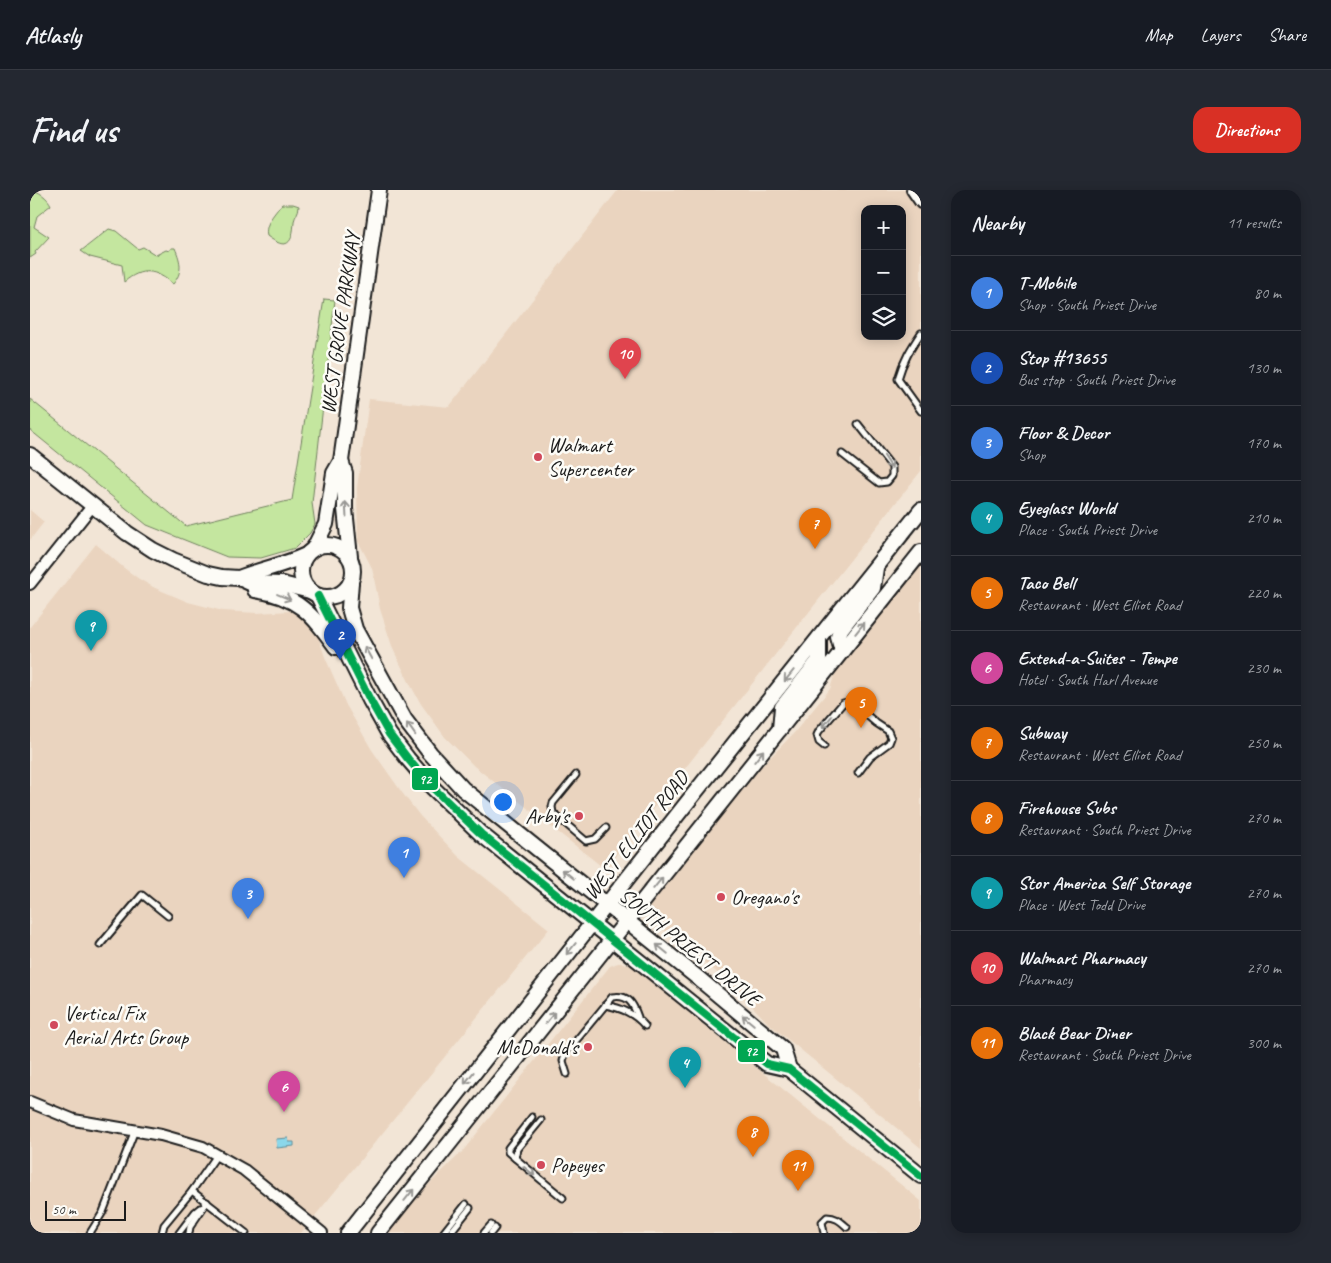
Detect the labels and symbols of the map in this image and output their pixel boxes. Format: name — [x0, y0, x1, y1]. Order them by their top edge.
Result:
street label: WEST GROVE PARKWAY — [314, 227, 366, 415]
pin: 10 — [609, 338, 641, 379]
place label: Walmart Supercenter — [548, 432, 635, 482]
marker: Walmart Supercenter — [532, 451, 544, 463]
one-way arrow — [882, 455, 893, 469]
one-way arrow — [341, 501, 350, 517]
pin: 7 — [799, 508, 831, 549]
one-way arrow — [276, 593, 291, 603]
pin: 9 — [75, 610, 107, 651]
pin: 2 — [324, 619, 356, 660]
one-way arrow — [855, 622, 866, 635]
one-way arrow — [362, 646, 372, 660]
one-way arrow — [783, 669, 794, 682]
pin: 5 — [845, 687, 877, 728]
one-way arrow — [821, 715, 832, 728]
one-way arrow — [406, 722, 416, 736]
one-way arrow — [754, 750, 765, 763]
street label: WEST ELLIOT ROAD — [578, 764, 695, 904]
line badge: 92 — [411, 767, 439, 791]
text: 92 — [419, 771, 433, 788]
your location — [490, 789, 516, 815]
place label: Arby's — [525, 803, 571, 829]
marker: Arby's — [573, 810, 585, 822]
pin: 1 — [388, 837, 420, 878]
one-way arrow — [562, 869, 575, 880]
one-way arrow — [652, 876, 663, 889]
pin: 3 — [232, 878, 264, 919]
street label: SOUTH PRIEST DRIVE — [614, 882, 768, 1014]
place label: Oregano's — [731, 884, 800, 910]
marker: Oregano's — [715, 891, 727, 903]
one-way arrow — [565, 942, 576, 955]
one-way arrow — [656, 944, 669, 955]
place label: Vertical Fix Aerial Arts Group — [64, 1000, 189, 1050]
one-way arrow — [544, 1012, 555, 1025]
one-way arrow — [742, 1014, 755, 1026]
marker: Vertical Fix Aerial Arts Group — [48, 1019, 60, 1031]
place label: McDonald's — [497, 1034, 580, 1060]
line badge: 92 — [737, 1039, 766, 1063]
marker: McDonald's — [582, 1041, 594, 1053]
text: 92 — [745, 1043, 759, 1060]
pin: 4 — [669, 1047, 701, 1088]
pin: 6 — [268, 1071, 300, 1112]
one-way arrow — [464, 1071, 475, 1084]
pin: 8 — [737, 1116, 769, 1157]
pin: 11 — [782, 1150, 814, 1191]
place label: Popeyes — [551, 1152, 605, 1178]
marker: Popeyes — [535, 1159, 547, 1171]
one-way arrow — [523, 1165, 536, 1176]
one-way arrow — [403, 1189, 414, 1202]
scale bar — [45, 1198, 126, 1221]

